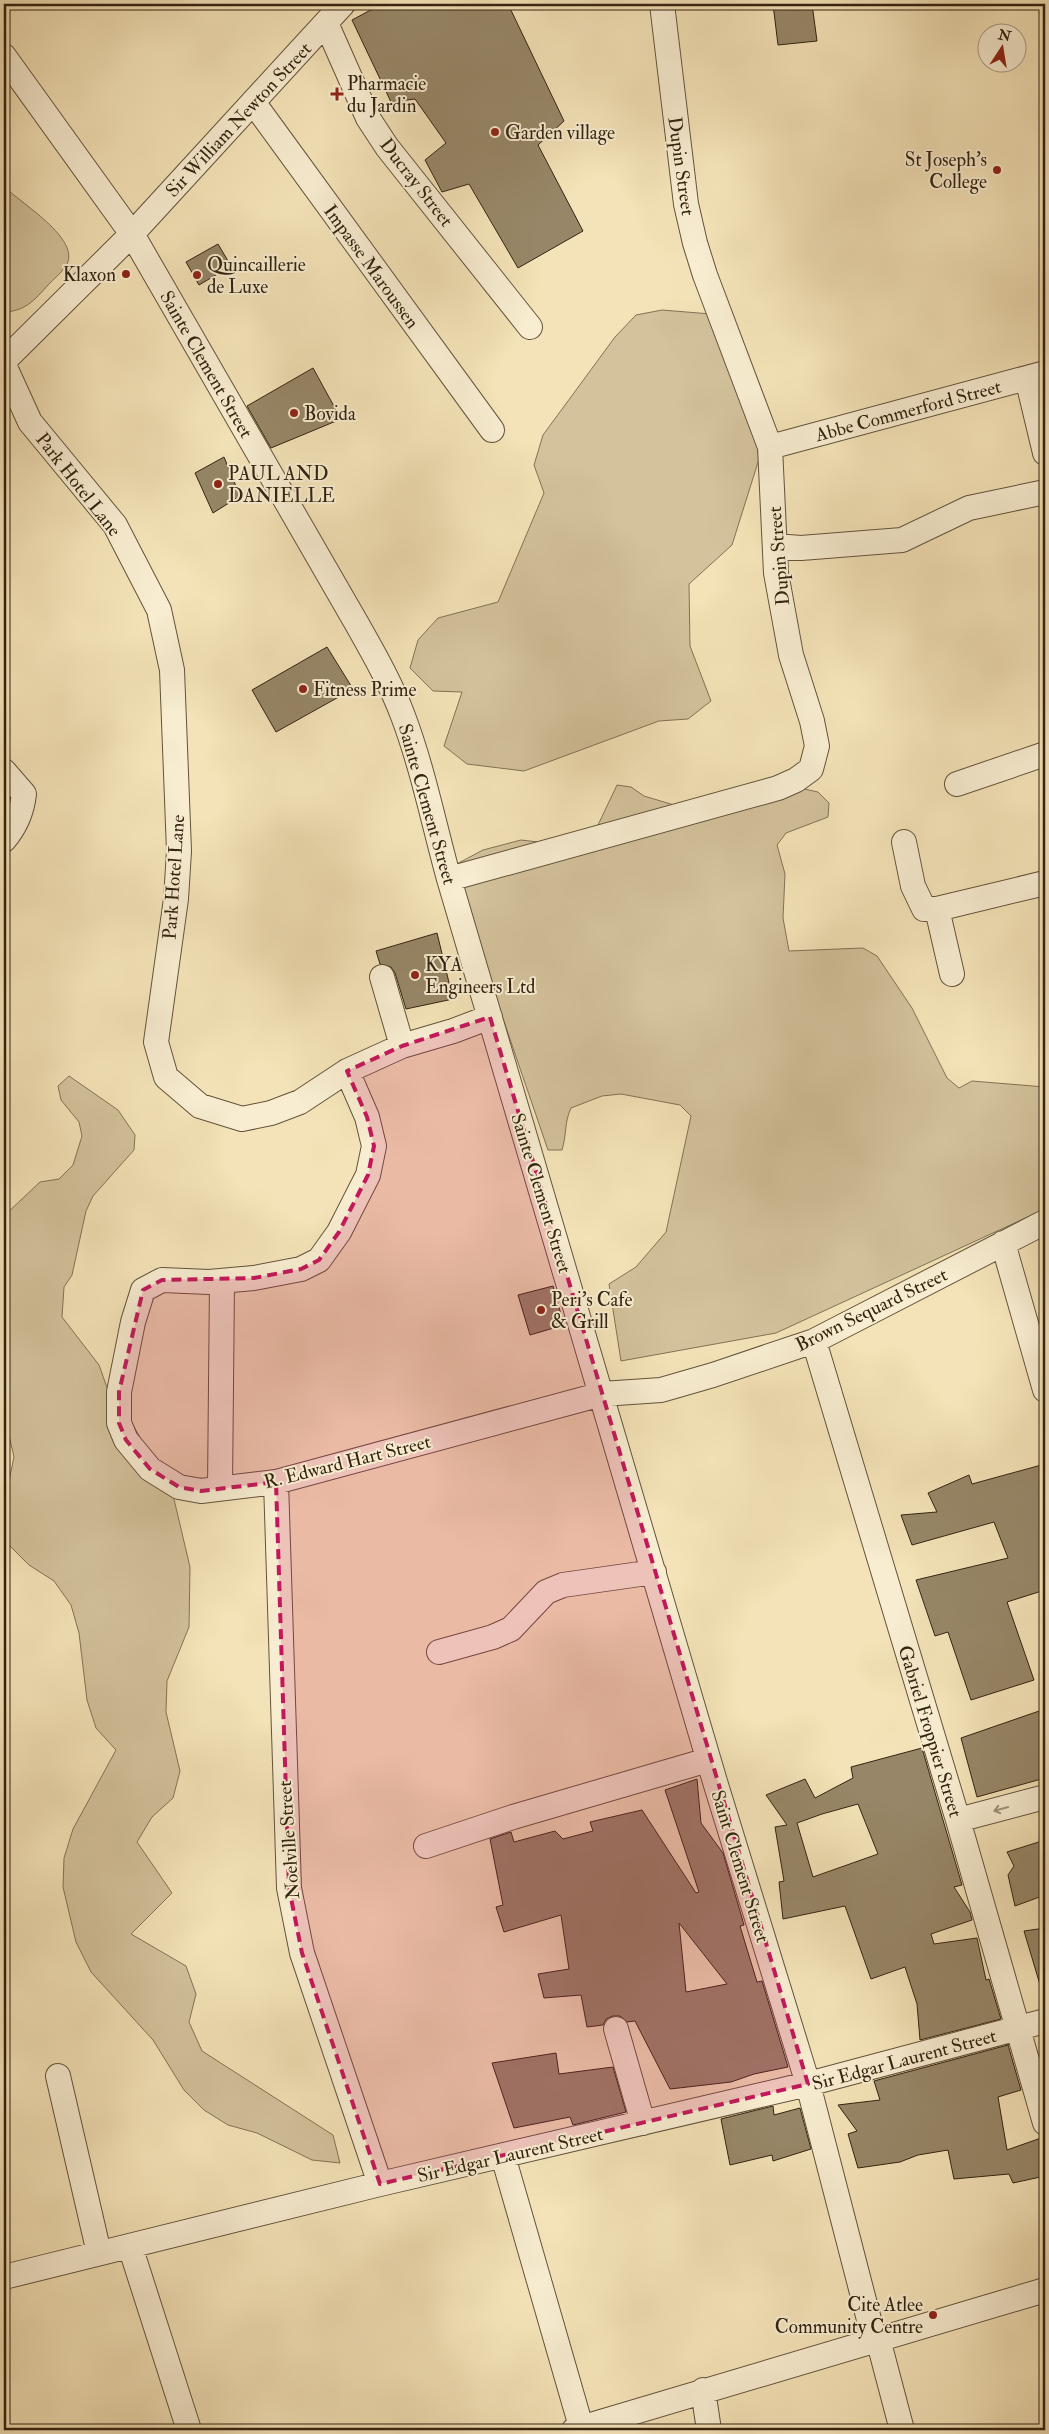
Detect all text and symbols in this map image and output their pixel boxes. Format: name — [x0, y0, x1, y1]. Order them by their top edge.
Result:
north arrow — [976, 22, 1026, 72]
text: N — [996, 26, 1013, 45]
street label: Sir William Newton Street — [161, 37, 317, 202]
place label: Pharmacie du Jardin — [347, 72, 426, 118]
marker: Pharmacie du Jardin — [331, 88, 343, 100]
street label: Dupin Street — [661, 115, 700, 217]
place label: Garden village — [505, 121, 615, 145]
marker: Garden village — [489, 126, 501, 138]
street label: Ducray Street — [374, 134, 458, 232]
place label: St Joseph's College — [905, 148, 987, 194]
marker: St Joseph's College — [991, 164, 1003, 176]
street label: Impasse Maroussen — [317, 200, 424, 334]
place label: Quincaillerie de Luxe — [207, 253, 306, 299]
place label: Klaxon — [63, 263, 116, 287]
marker: Klaxon — [120, 268, 132, 280]
marker: Quincaillerie de Luxe — [191, 269, 203, 281]
street label: Sainte Clement Street — [154, 287, 258, 442]
street label: Abbe Commerford Street — [812, 375, 1004, 448]
place label: Bovida — [304, 402, 356, 426]
marker: Bovida — [288, 407, 300, 419]
street label: Park Hotel Lane — [30, 428, 126, 541]
place label: PAUL AND DANIELLE — [228, 462, 335, 508]
marker: PAUL AND DANIELLE — [212, 478, 224, 490]
street label: Dupin Street — [763, 505, 796, 607]
place label: Fitness Prime — [313, 678, 416, 702]
marker: Fitness Prime — [297, 683, 309, 695]
street label: Sainte Clement Street — [393, 721, 461, 887]
street label: Park Hotel Lane — [158, 814, 190, 940]
place label: KYA Engineers Ltd — [425, 953, 536, 999]
marker: KYA Engineers Ltd — [409, 969, 421, 981]
street label: Sainte Clement Street — [505, 1110, 577, 1276]
street label: Brown Sequard Street — [792, 1263, 951, 1357]
place label: Peri's Cafe & Grill — [551, 1288, 632, 1334]
marker: Peri's Cafe & Grill — [535, 1304, 547, 1316]
street label: R. Edward Hart Street — [261, 1430, 433, 1494]
street label: Gabriel Froppier Street — [892, 1642, 968, 1820]
street label: Noelville Street — [273, 1780, 305, 1900]
street label: Saint Clement Street — [705, 1787, 775, 1945]
one-way arrow — [994, 1804, 1010, 1814]
street label: Sir Edgar Laurent Street — [809, 2024, 999, 2096]
street label: Sir Edgar Laurent Street — [415, 2122, 605, 2188]
place label: Cite Atlee Community Centre — [775, 2293, 923, 2339]
marker: Cite Atlee Community Centre — [927, 2309, 939, 2321]

